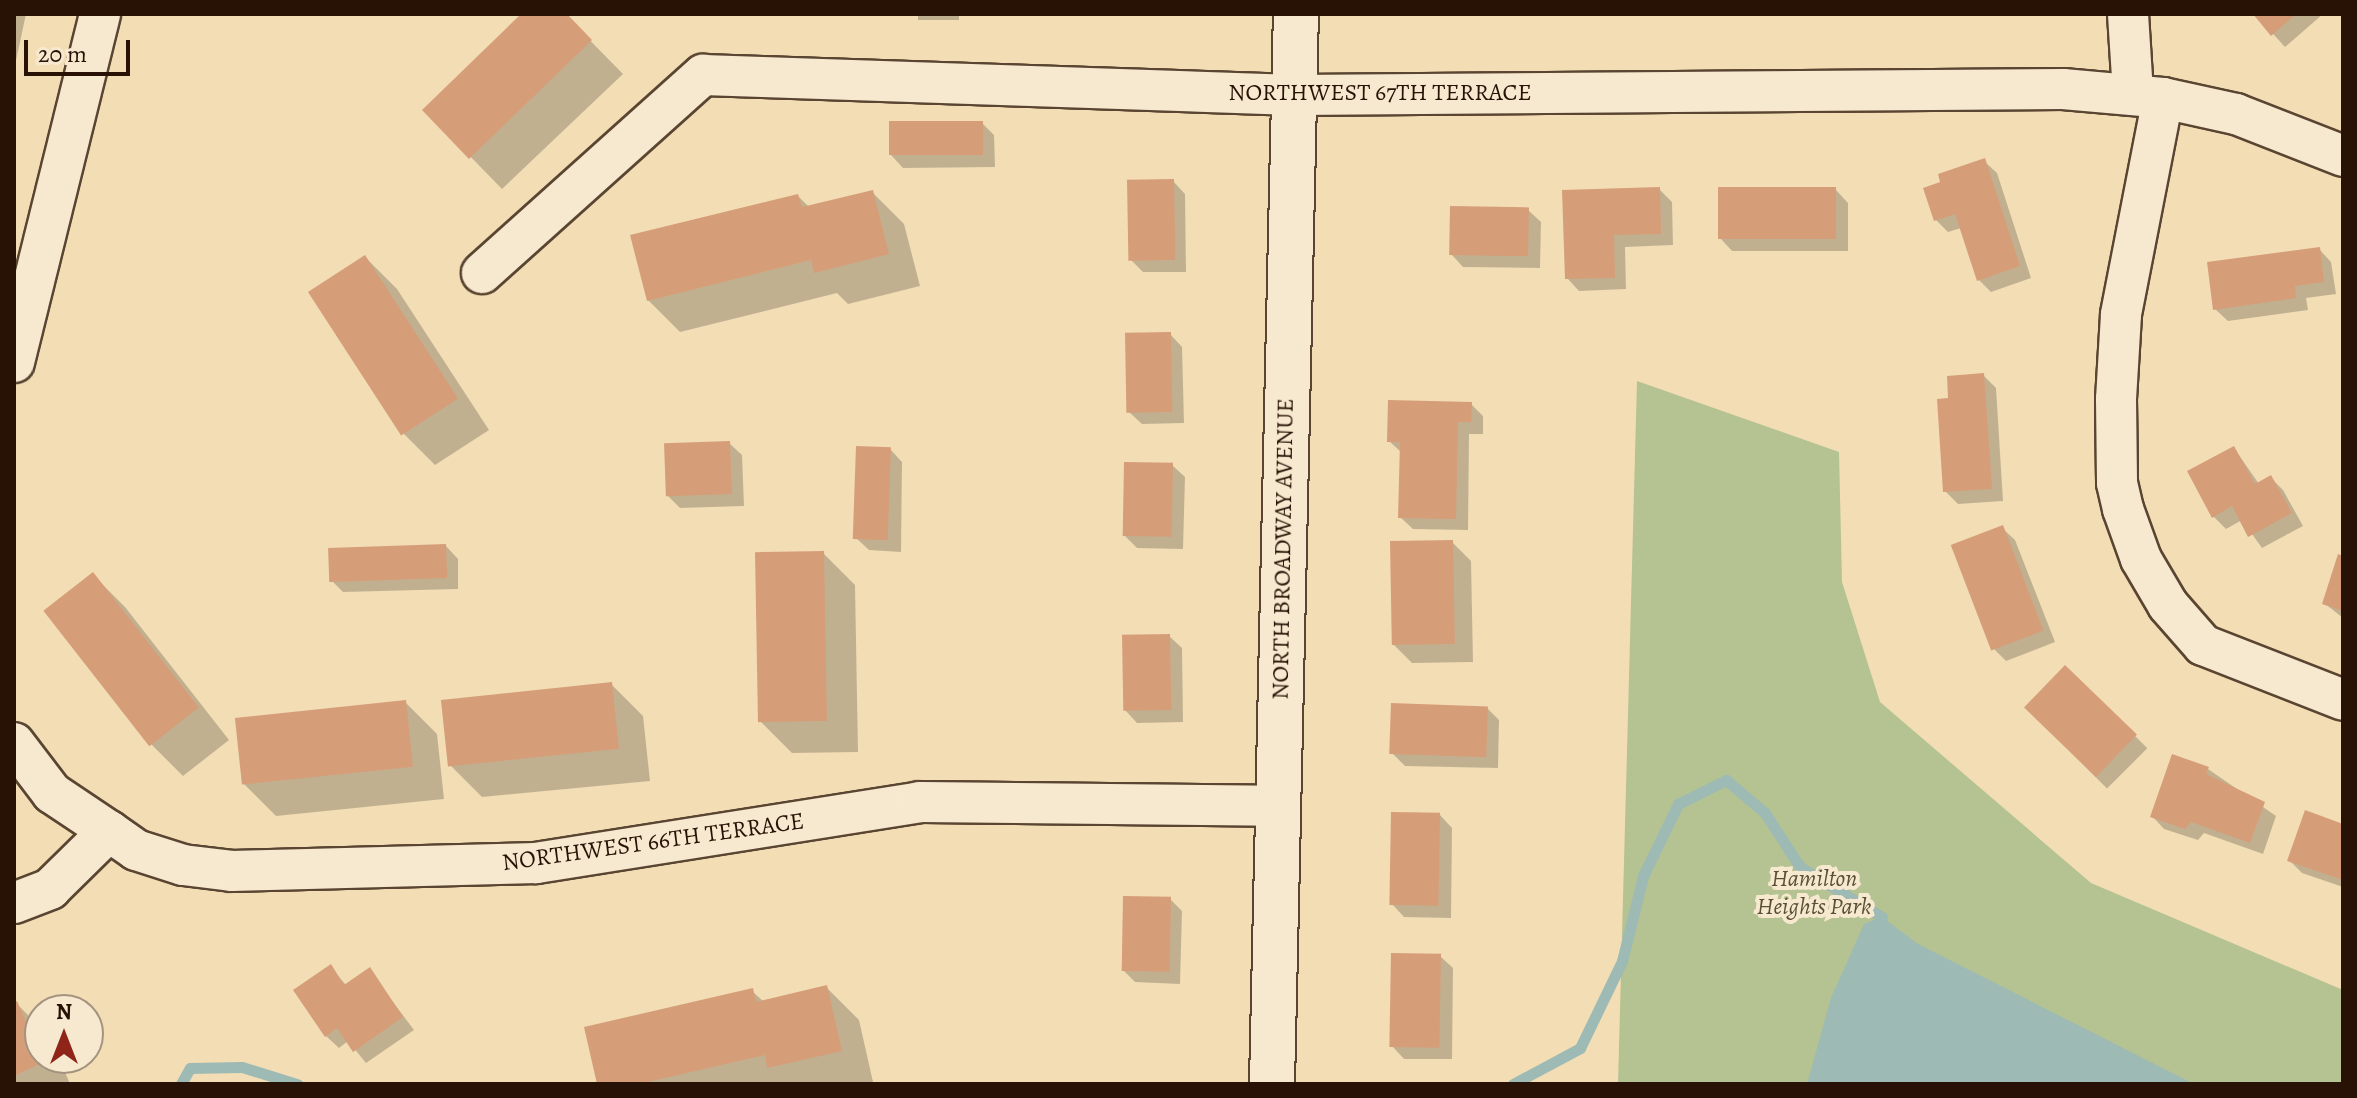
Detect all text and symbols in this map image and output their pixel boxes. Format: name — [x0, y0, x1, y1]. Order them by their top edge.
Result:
scale bar — [28, 24, 134, 74]
text: 20 m — [38, 38, 87, 70]
street label: NORTHWEST 67TH TERRACE — [1228, 79, 1532, 107]
street label: NORTH BROADWAY AVENUE — [1266, 398, 1300, 700]
street label: NORTHWEST 66TH TERRACE — [500, 807, 806, 877]
park label: Hamilton Heights Park — [1757, 865, 1871, 921]
north arrow — [24, 994, 104, 1074]
text: N — [56, 997, 72, 1027]

